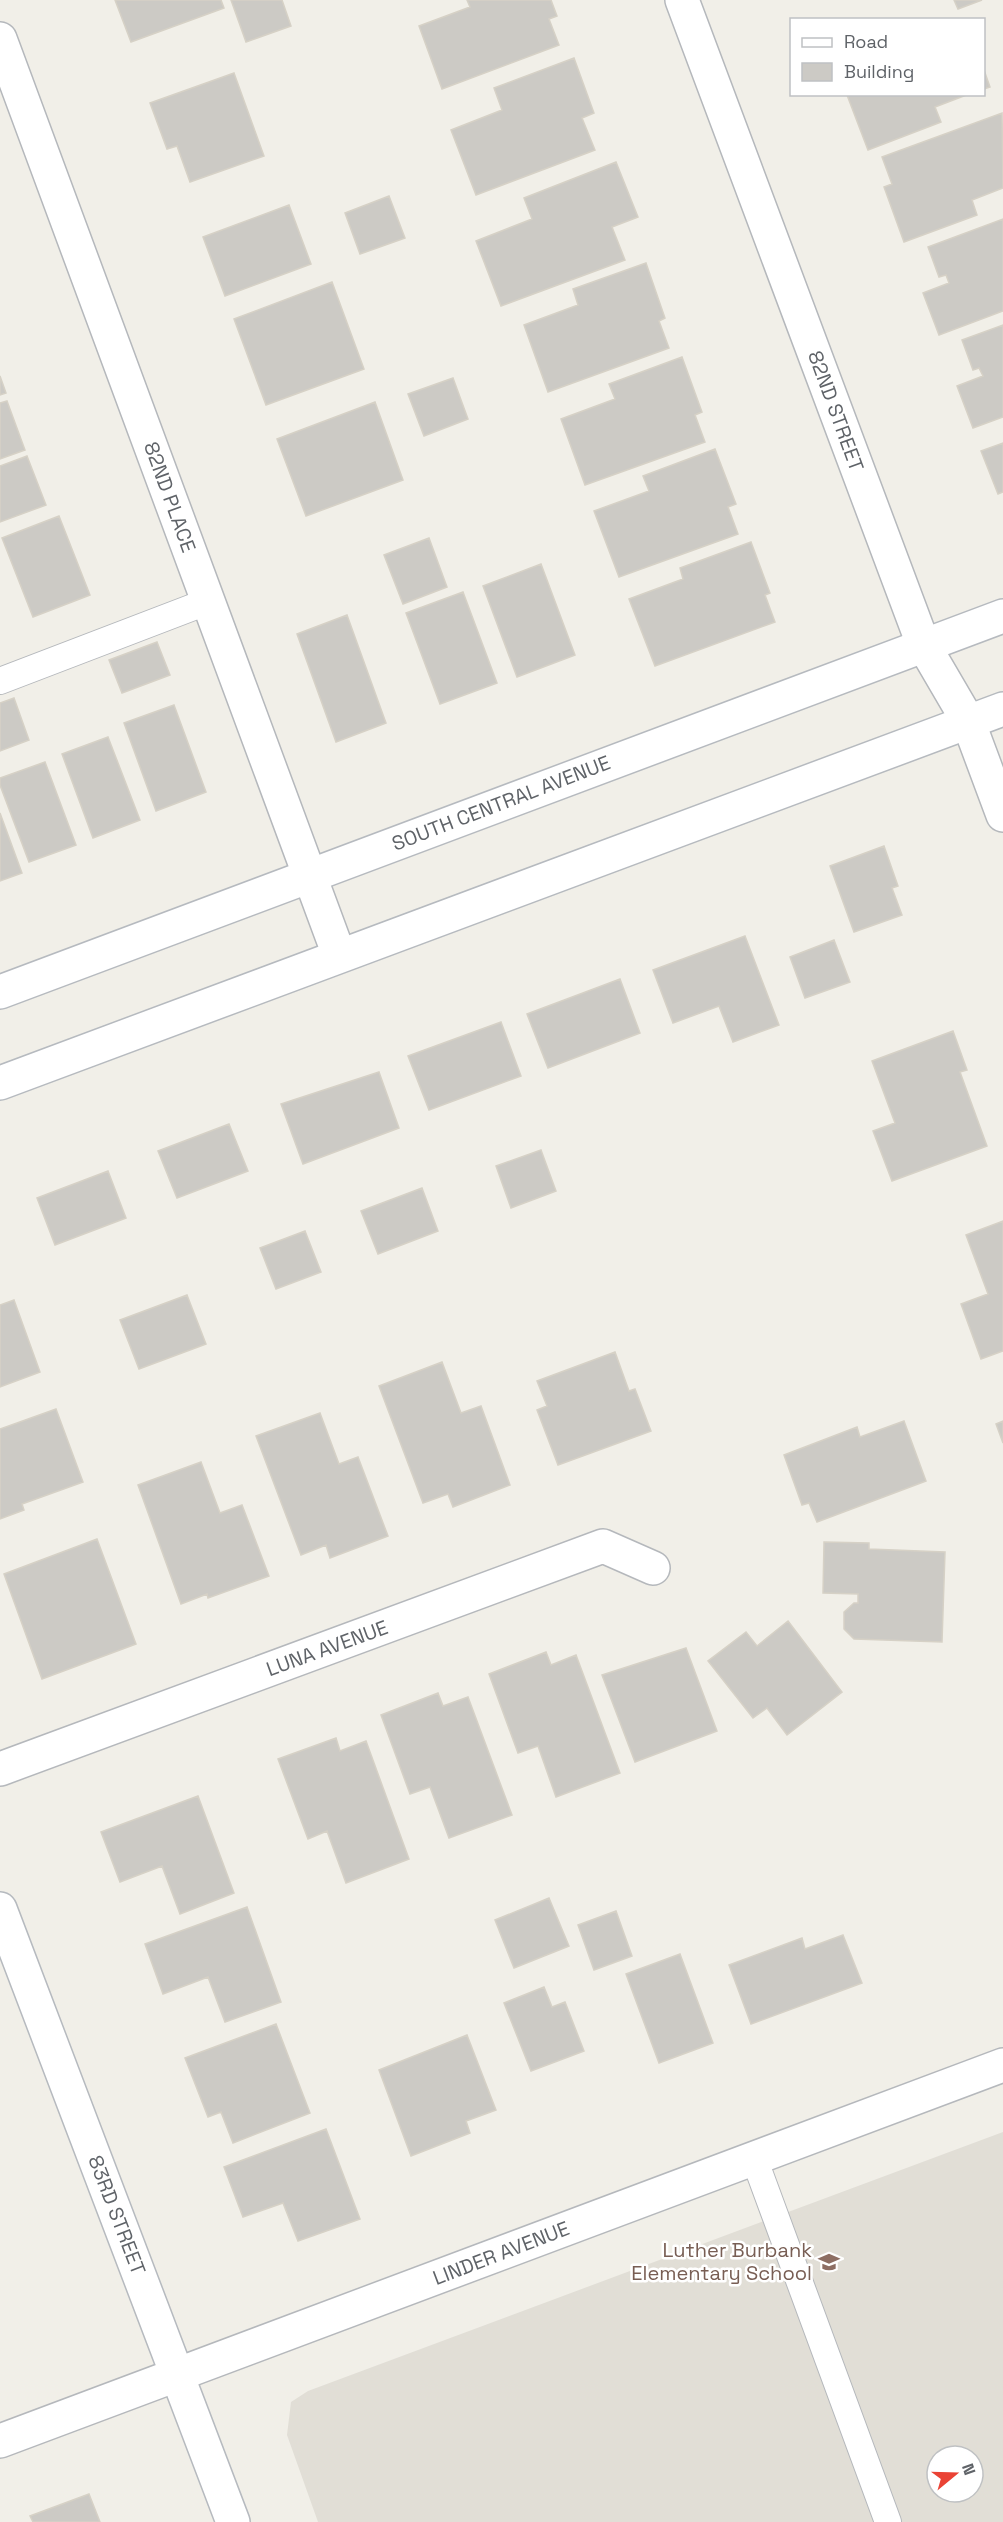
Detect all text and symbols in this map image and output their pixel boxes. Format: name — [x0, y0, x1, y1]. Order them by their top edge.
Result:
legend — [790, 18, 985, 96]
text: Road — [844, 30, 888, 53]
text: Building — [844, 60, 914, 83]
street label: 82ND STREET — [802, 347, 870, 475]
street label: 82ND PLACE — [138, 438, 202, 556]
street label: SOUTH CENTRAL AVENUE — [388, 749, 614, 857]
street label: LUNA AVENUE — [263, 1614, 391, 1682]
street label: 83RD STREET — [82, 2152, 152, 2279]
street label: LINDER AVENUE — [429, 2215, 573, 2291]
place label: Luther Burbank Elementary School — [631, 2237, 812, 2286]
school or university icon: Luther Burbank Elementary School — [817, 2250, 841, 2274]
north arrow — [925, 2444, 985, 2504]
text: N — [957, 2461, 980, 2478]

